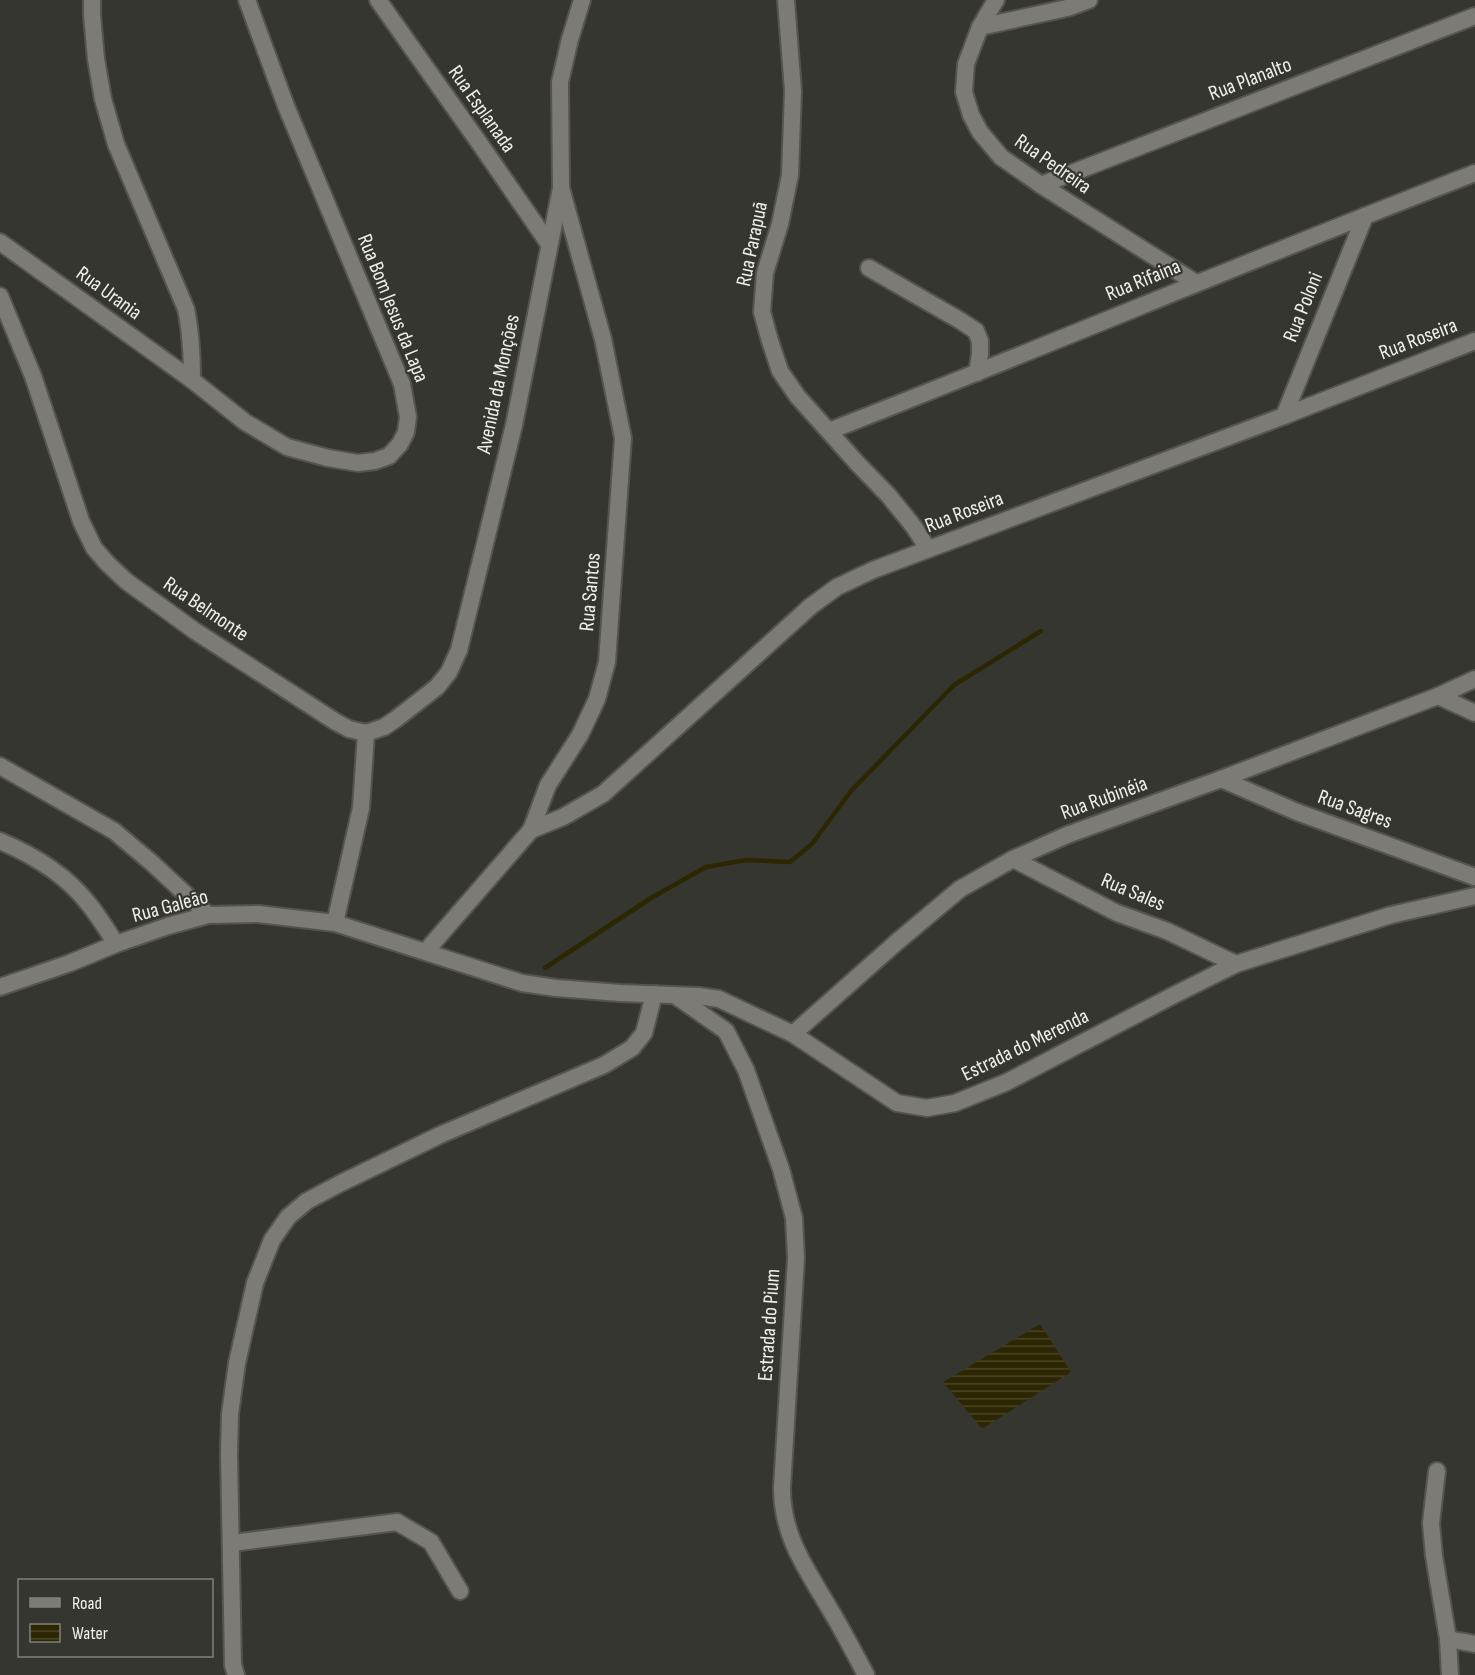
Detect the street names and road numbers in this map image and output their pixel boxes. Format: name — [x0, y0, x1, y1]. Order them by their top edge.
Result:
street label: Rua Planalto — [1205, 52, 1295, 106]
street label: Rua Esplanada — [443, 61, 521, 157]
street label: Rua Pedreira — [1010, 129, 1096, 199]
street label: Rua Parapuã — [731, 199, 773, 289]
street label: Rua Bom Jesus da Lapa — [352, 230, 434, 386]
street label: Rua Rifaina — [1102, 254, 1184, 306]
street label: Rua Urania — [71, 261, 147, 325]
street label: Rua Poloni — [1278, 268, 1328, 346]
street label: Avenida da Monções — [471, 312, 525, 457]
street label: Rua Roseira — [1375, 313, 1461, 365]
street label: Rua Roseira — [921, 486, 1007, 538]
street label: Rua Santos — [574, 552, 606, 632]
street label: Rua Belmonte — [159, 571, 253, 647]
street label: Rua Rubinéia — [1057, 771, 1151, 825]
street label: Rua Sagres — [1315, 784, 1395, 834]
street label: Rua Sales — [1097, 867, 1169, 917]
street label: Rua Galeão — [129, 884, 211, 928]
street label: Estrada do Merenda — [957, 1003, 1093, 1087]
street label: Estrada do Pium — [753, 1268, 785, 1382]

